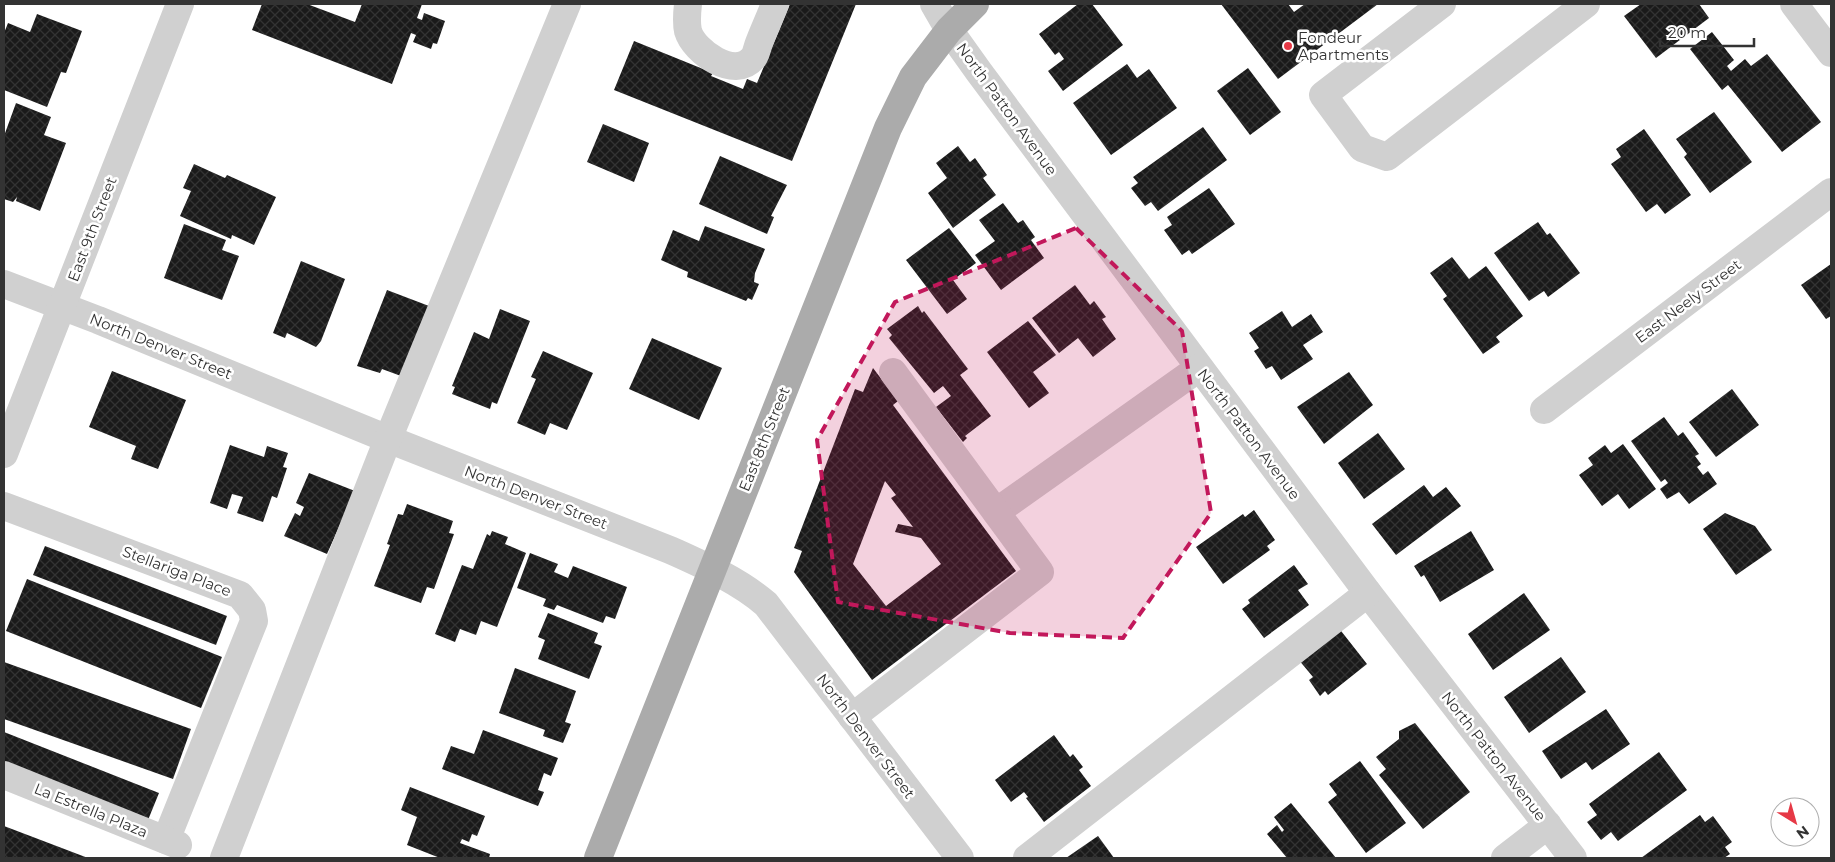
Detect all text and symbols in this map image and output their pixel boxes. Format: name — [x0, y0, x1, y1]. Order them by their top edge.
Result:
scale bar — [1660, 15, 1754, 47]
text: 20 m — [1668, 23, 1706, 42]
place label: Fondeur Apartments — [1298, 28, 1389, 64]
street label: North Patton Avenue — [953, 39, 1061, 179]
marker: Fondeur Apartments — [1282, 40, 1294, 52]
street label: East 9th Street — [63, 174, 121, 284]
street label: East Neely Street — [1631, 255, 1745, 347]
street label: North Denver Street — [87, 309, 235, 383]
street label: North Patton Avenue — [1194, 365, 1304, 503]
street label: East 8th Street — [734, 384, 794, 494]
street label: North Denver Street — [462, 461, 610, 533]
street label: Stellariga Place — [120, 542, 234, 600]
street label: North Denver Street — [813, 670, 919, 802]
street label: North Patton Avenue — [1438, 687, 1550, 825]
street label: La Estrella Plaza — [31, 779, 151, 841]
north arrow — [1770, 797, 1820, 847]
text: N — [1793, 822, 1813, 843]

